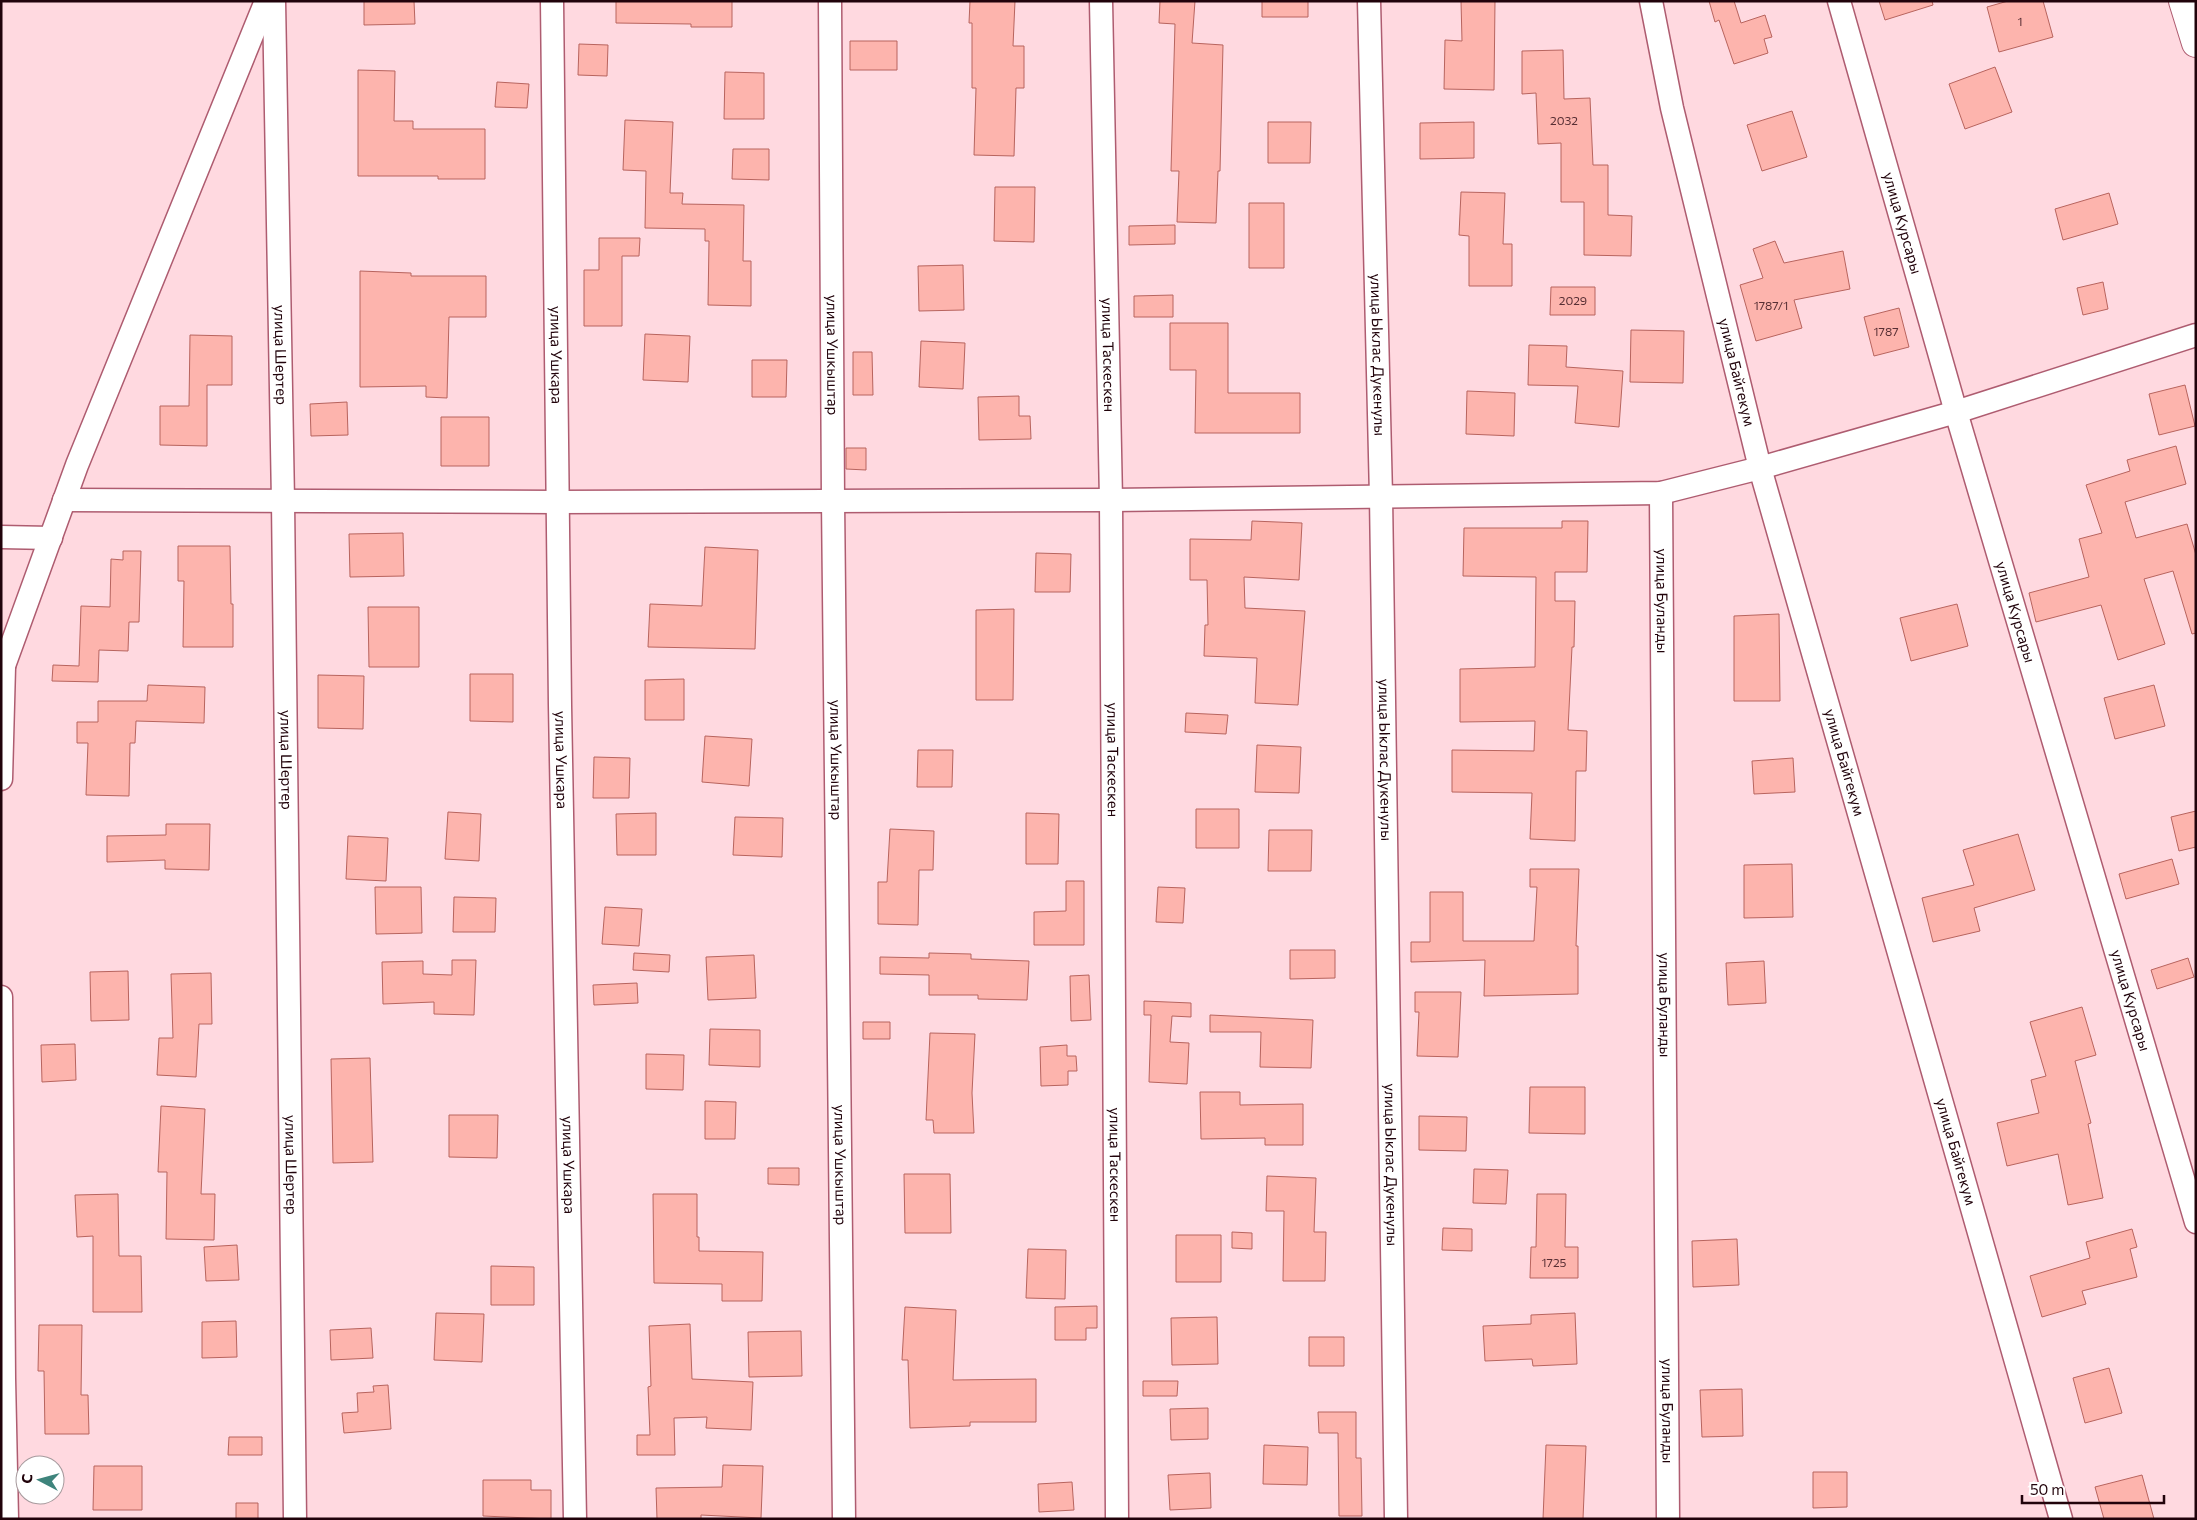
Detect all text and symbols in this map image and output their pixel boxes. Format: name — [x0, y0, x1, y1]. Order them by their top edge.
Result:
house number: 1 — [2017, 14, 2023, 28]
house number: 2032 — [1550, 113, 1578, 127]
street label: улица Курсары — [1880, 170, 1926, 276]
street label: улица Ыклас Дукенулы — [1368, 273, 1390, 436]
house number: 2029 — [1559, 293, 1587, 307]
street label: улица Ушкыштар — [824, 295, 842, 415]
street label: улица Таскескен — [1099, 297, 1119, 412]
house number: 1787/1 — [1754, 298, 1788, 312]
street label: улица Шертер — [271, 305, 291, 405]
street label: улица Ушкара — [547, 306, 567, 404]
street label: улица Байгекум — [1716, 316, 1759, 428]
house number: 1787 — [1873, 324, 1899, 338]
street label: улица Буланды — [1653, 548, 1672, 654]
street label: улица Курсары — [1993, 559, 2040, 665]
street label: улица Ыклас Дукенулы — [1376, 678, 1396, 841]
street label: улица Ушкыштар — [827, 700, 846, 820]
street label: улица Таскескен — [1104, 703, 1123, 817]
street label: улица Байгекум — [1821, 707, 1869, 818]
street label: улица Шертер — [277, 710, 297, 810]
street label: улица Ушкара — [552, 711, 572, 809]
street label: улица Курсары — [2108, 947, 2155, 1053]
street label: улица Буланды — [1656, 952, 1675, 1058]
street label: улица Ыклас Дукенулы — [1382, 1083, 1402, 1246]
street label: улица Байгекум — [1933, 1096, 1981, 1207]
street label: улица Ушкыштар — [832, 1105, 851, 1225]
street label: улица Таскескен — [1107, 1108, 1125, 1222]
street label: улица Шертер — [282, 1115, 301, 1215]
street label: улица Ушкара — [560, 1116, 579, 1214]
house number: 1725 — [1541, 1255, 1567, 1269]
street label: улица Буланды — [1659, 1358, 1678, 1464]
north arrow — [15, 1455, 65, 1505]
scale bar — [2022, 1472, 2164, 1504]
text: С — [18, 1473, 36, 1484]
text: 50 m — [2030, 1480, 2064, 1498]

